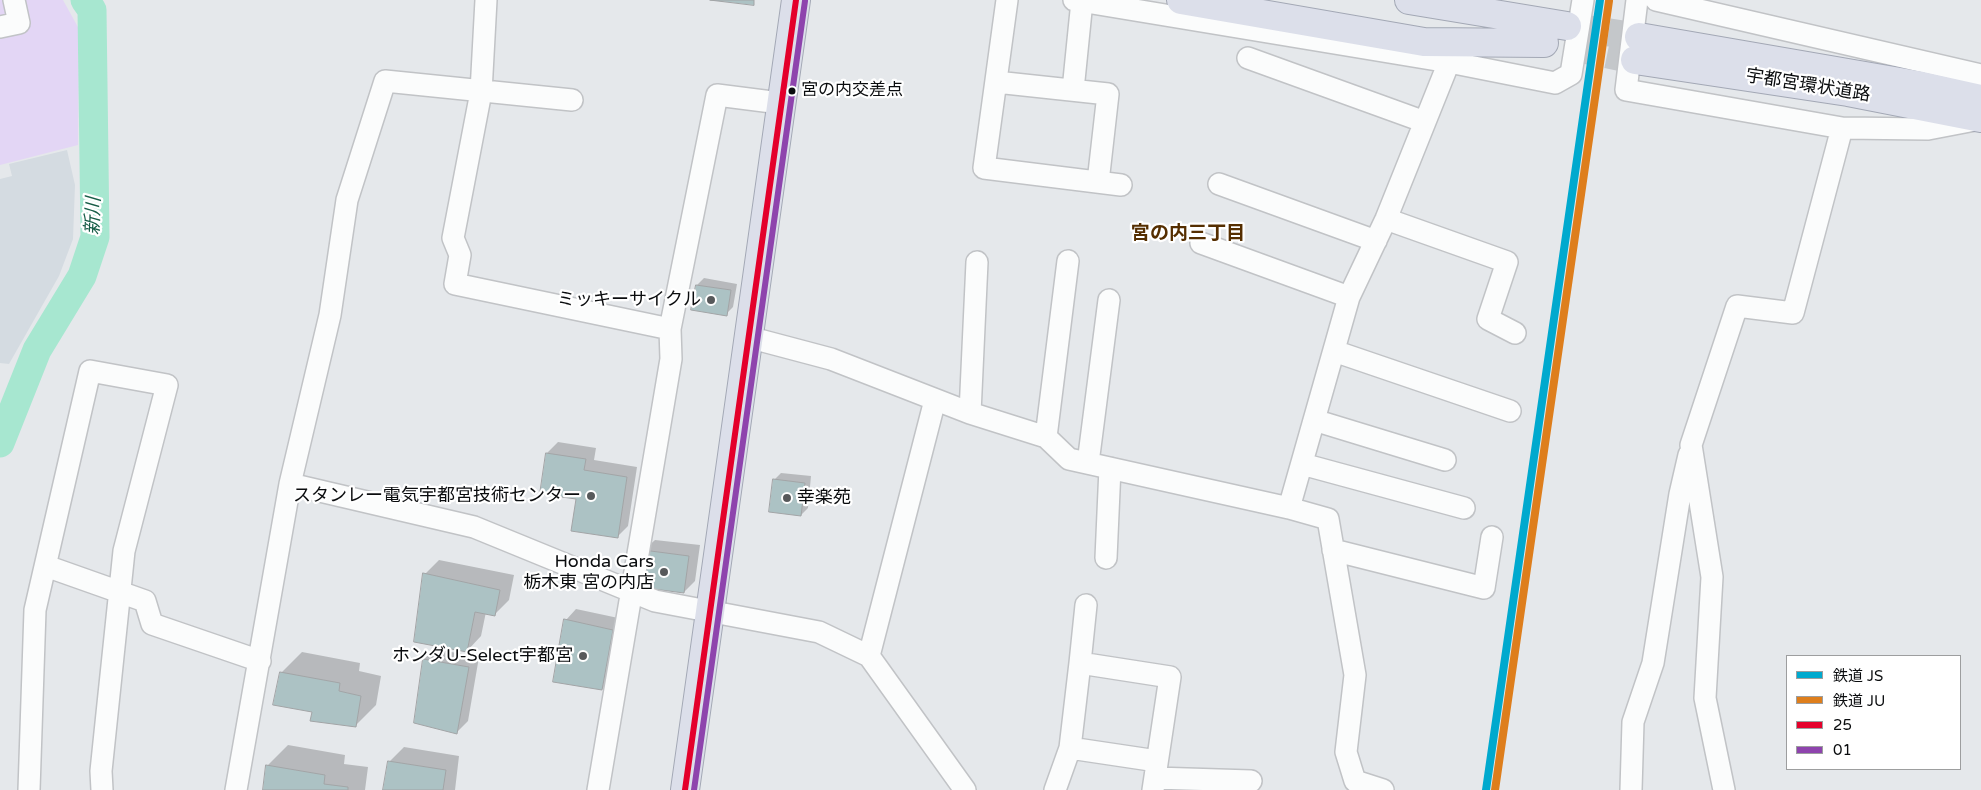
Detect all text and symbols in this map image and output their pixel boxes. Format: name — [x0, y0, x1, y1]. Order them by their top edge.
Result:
street label: 宇都宮環状道路 — [1744, 65, 1872, 107]
place label: 宮の内交差点 — [801, 81, 903, 101]
marker: 宮の内交差点 — [787, 86, 797, 96]
water label: 新川 — [82, 197, 106, 235]
district label: 宮の内三丁目 — [1131, 223, 1245, 245]
place label: ミッキーサイクル — [557, 289, 701, 311]
marker: ミッキーサイクル — [705, 294, 717, 306]
place label: スタンレー電気宇都宮技術センター — [293, 485, 581, 507]
place label: 幸楽苑 — [797, 487, 851, 509]
marker: スタンレー電気宇都宮技術センター — [585, 490, 597, 502]
marker: 幸楽苑 — [781, 492, 793, 504]
place label: Honda Cars 栃木東 宮の内店 — [523, 551, 654, 594]
marker: Honda Cars 栃木東 宮の内店 — [658, 566, 670, 578]
place label: ホンダU-Select宇都宮 — [392, 645, 573, 667]
marker: ホンダU-Select宇都宮 — [577, 650, 589, 662]
legend — [1786, 655, 1961, 770]
text: 鉄道 JS — [1833, 667, 1883, 685]
text: 鉄道 JU — [1833, 692, 1885, 710]
text: 25 — [1833, 716, 1852, 734]
text: 01 — [1833, 741, 1852, 759]

